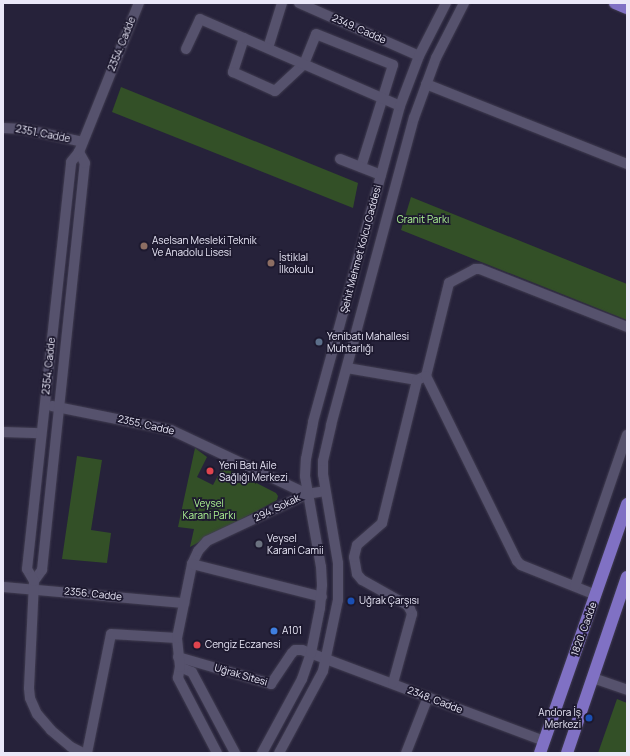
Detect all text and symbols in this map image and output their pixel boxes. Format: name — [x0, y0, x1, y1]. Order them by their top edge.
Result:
street label: 2349. Cadde — [330, 12, 388, 46]
street label: 2354. Cadde — [106, 15, 138, 73]
street label: 2351. Cadde — [15, 123, 71, 145]
street label: Şehit Mehmet Kolcu Caddesi — [338, 184, 384, 314]
park label: Granit Parkı — [397, 214, 449, 226]
place label: Aselsan Mesleki Teknik Ve Anadolu Lisesi — [152, 234, 257, 258]
marker: Aselsan Mesleki Teknik Ve Anadolu Lisesi — [139, 241, 149, 251]
place label: İstiklal İlkokulu — [279, 251, 314, 274]
marker: İstiklal İlkokulu — [266, 258, 276, 268]
place label: Yenibatı Mahallesi Muhtarlığı — [327, 330, 409, 354]
street label: 2354. Cadde — [40, 337, 58, 395]
marker: Yenibatı Mahallesi Muhtarlığı — [314, 337, 324, 347]
street label: 2355. Cadde — [117, 413, 175, 437]
place label: Yeni Batı Aile Sağlığı Merkezi — [219, 459, 288, 482]
marker: Yeni Batı Aile Sağlığı Merkezi — [204, 465, 216, 477]
street label: 294. Sokak — [252, 492, 302, 524]
park label: Veysel Karani Parkı — [183, 497, 235, 520]
place label: Veysel Karani Camii — [267, 532, 324, 556]
marker: Veysel Karani Camii — [254, 539, 264, 549]
street label: 2356. Cadde — [63, 585, 123, 603]
place label: Uğrak Çarşısı — [359, 595, 419, 607]
marker: Uğrak Çarşısı — [346, 596, 356, 606]
street label: 1820. Cadde — [569, 600, 599, 658]
place label: A101 — [282, 625, 302, 637]
marker: A101 — [269, 626, 279, 636]
place label: Cengiz Eczanesi — [205, 639, 280, 651]
marker: Cengiz Eczanesi — [192, 640, 202, 650]
street label: Uğrak Sitesi — [213, 662, 269, 688]
street label: 2348. Cadde — [406, 684, 464, 716]
place label: Andora İş Merkezi — [538, 706, 581, 730]
marker: Andora İş Merkezi — [584, 713, 594, 723]

